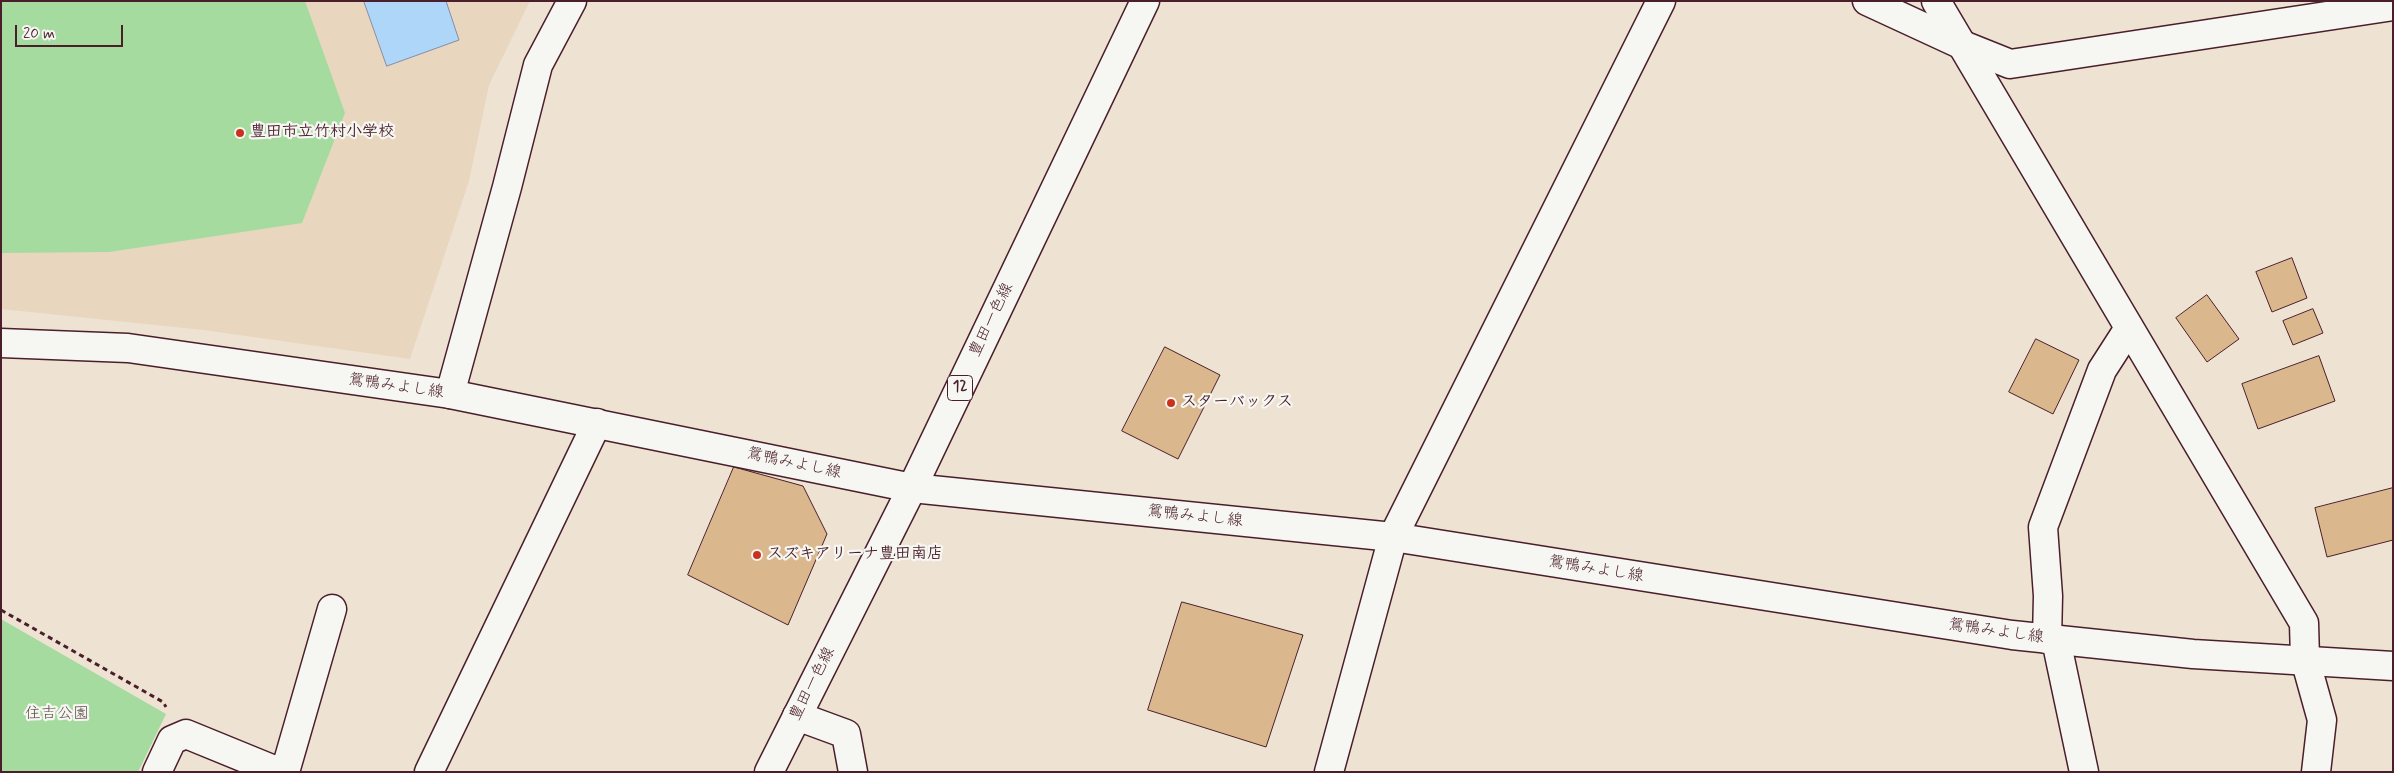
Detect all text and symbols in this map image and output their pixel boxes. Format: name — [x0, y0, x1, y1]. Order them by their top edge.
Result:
scale bar — [18, 15, 125, 47]
text: 20 m — [23, 24, 55, 44]
place label: 豊田市立竹村小学校 — [250, 123, 394, 143]
marker: 豊田市立竹村小学校 — [234, 127, 246, 139]
street label: 豊田一色線 — [966, 280, 1018, 360]
street label: 鴛鴨みよし線 — [347, 371, 445, 403]
road number: 12 — [948, 376, 972, 400]
place label: スターバックス — [1181, 393, 1293, 413]
marker: スターバックス — [1165, 397, 1177, 409]
street label: 鴛鴨みよし線 — [745, 445, 843, 483]
street label: 鴛鴨みよし線 — [1146, 502, 1244, 532]
place label: スズキアリーナ豊田南店 — [767, 545, 943, 565]
marker: スズキアリーナ豊田南店 — [751, 549, 763, 561]
street label: 鴛鴨みよし線 — [1547, 553, 1645, 587]
street label: 鴛鴨みよし線 — [1947, 616, 2045, 648]
street label: 豊田一色線 — [786, 644, 840, 724]
park label: 住吉公園 — [25, 705, 89, 725]

